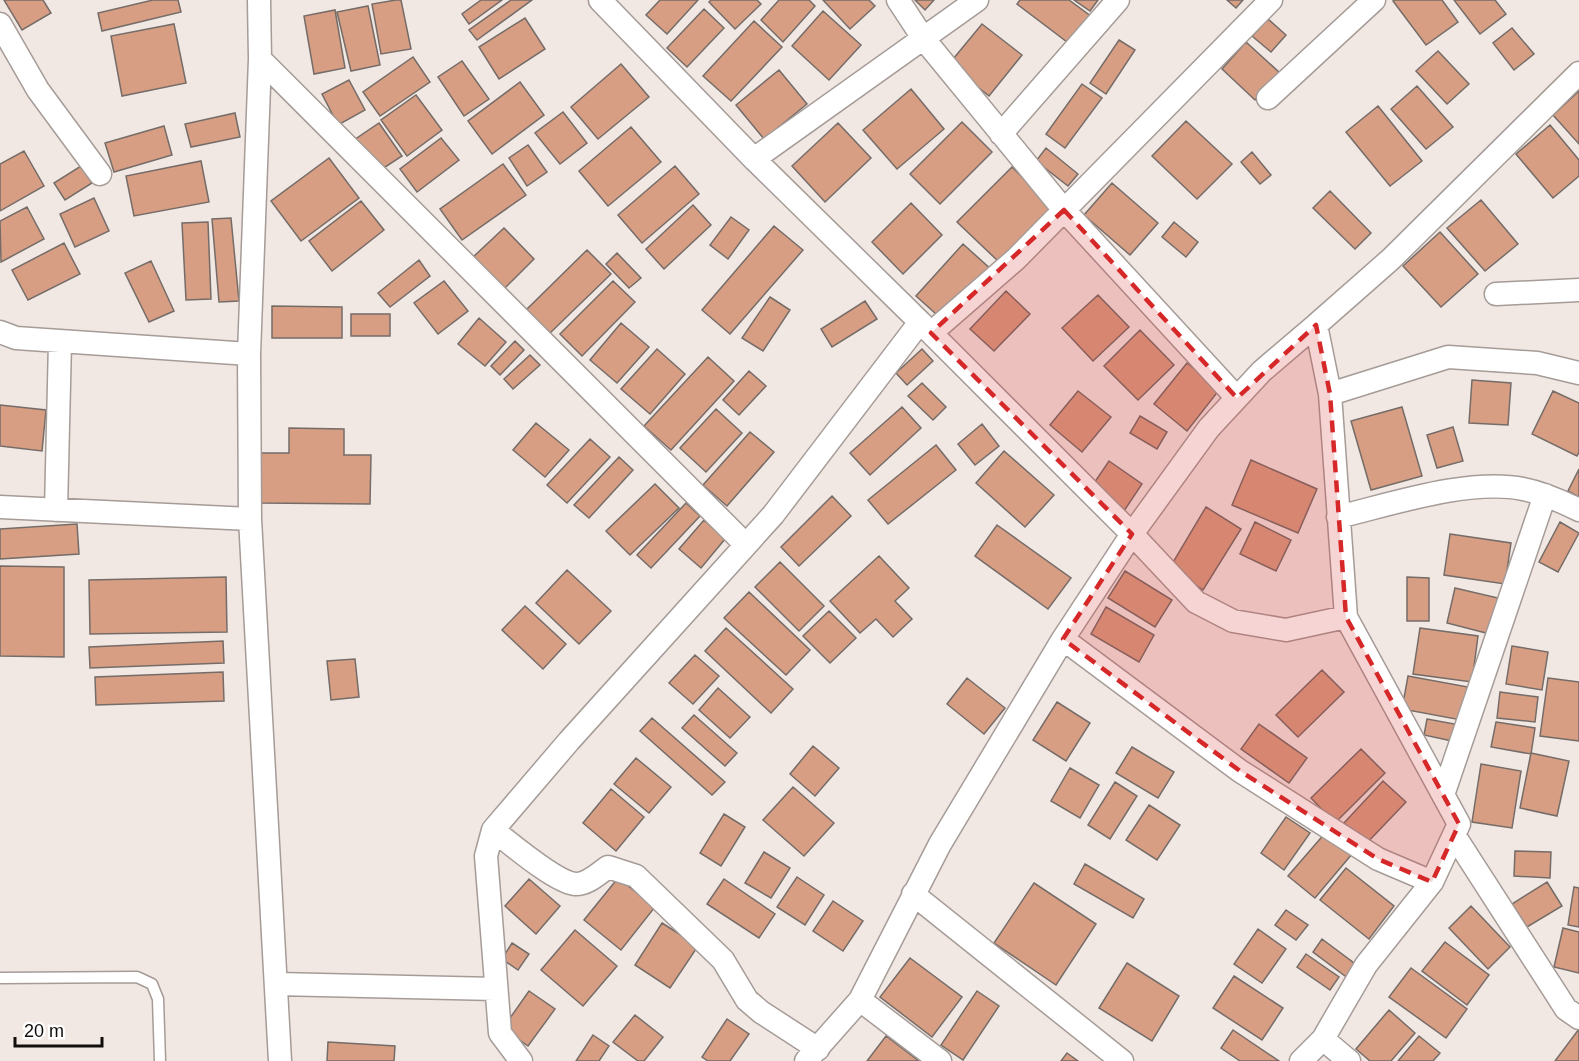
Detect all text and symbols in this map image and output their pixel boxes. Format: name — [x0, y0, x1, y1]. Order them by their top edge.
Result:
scale bar — [15, 1010, 102, 1048]
text: 20 m — [24, 1021, 64, 1041]

